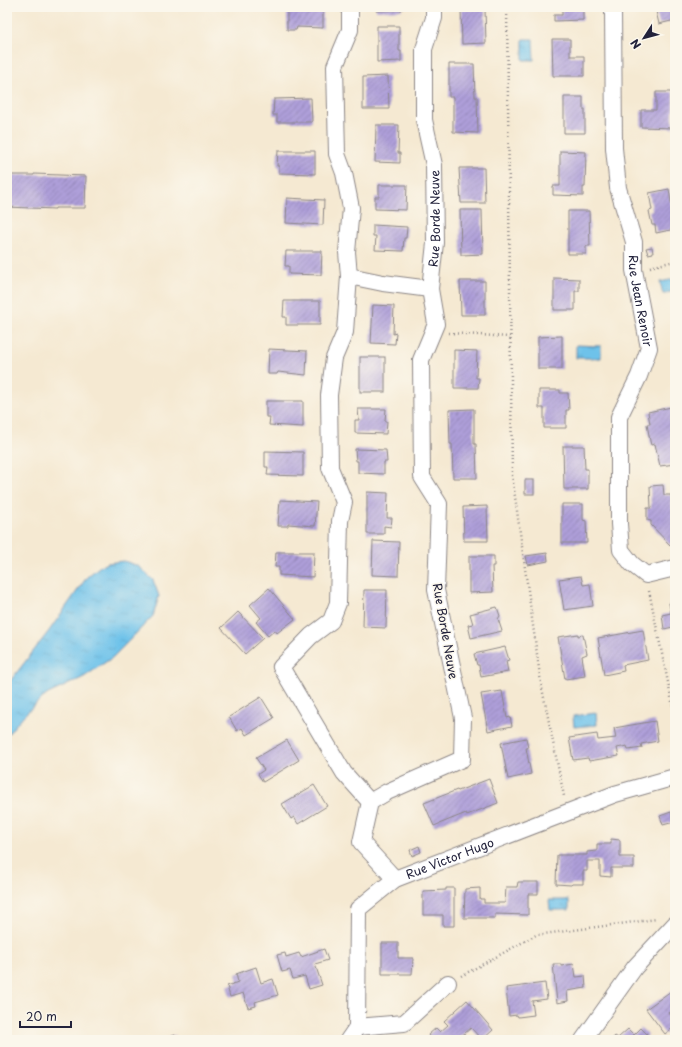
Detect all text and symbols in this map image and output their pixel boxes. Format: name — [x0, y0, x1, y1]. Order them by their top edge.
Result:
north arrow — [624, 18, 664, 58]
text: N — [626, 35, 645, 53]
street label: Rue Borde Neuve — [423, 169, 444, 268]
street label: Rue Jean Renoir — [625, 255, 658, 349]
street label: Rue Borde Neuve — [429, 582, 463, 681]
street label: Rue Victor Hugo — [403, 833, 496, 883]
scale bar — [20, 1003, 71, 1029]
text: 20 m — [26, 1007, 57, 1025]

